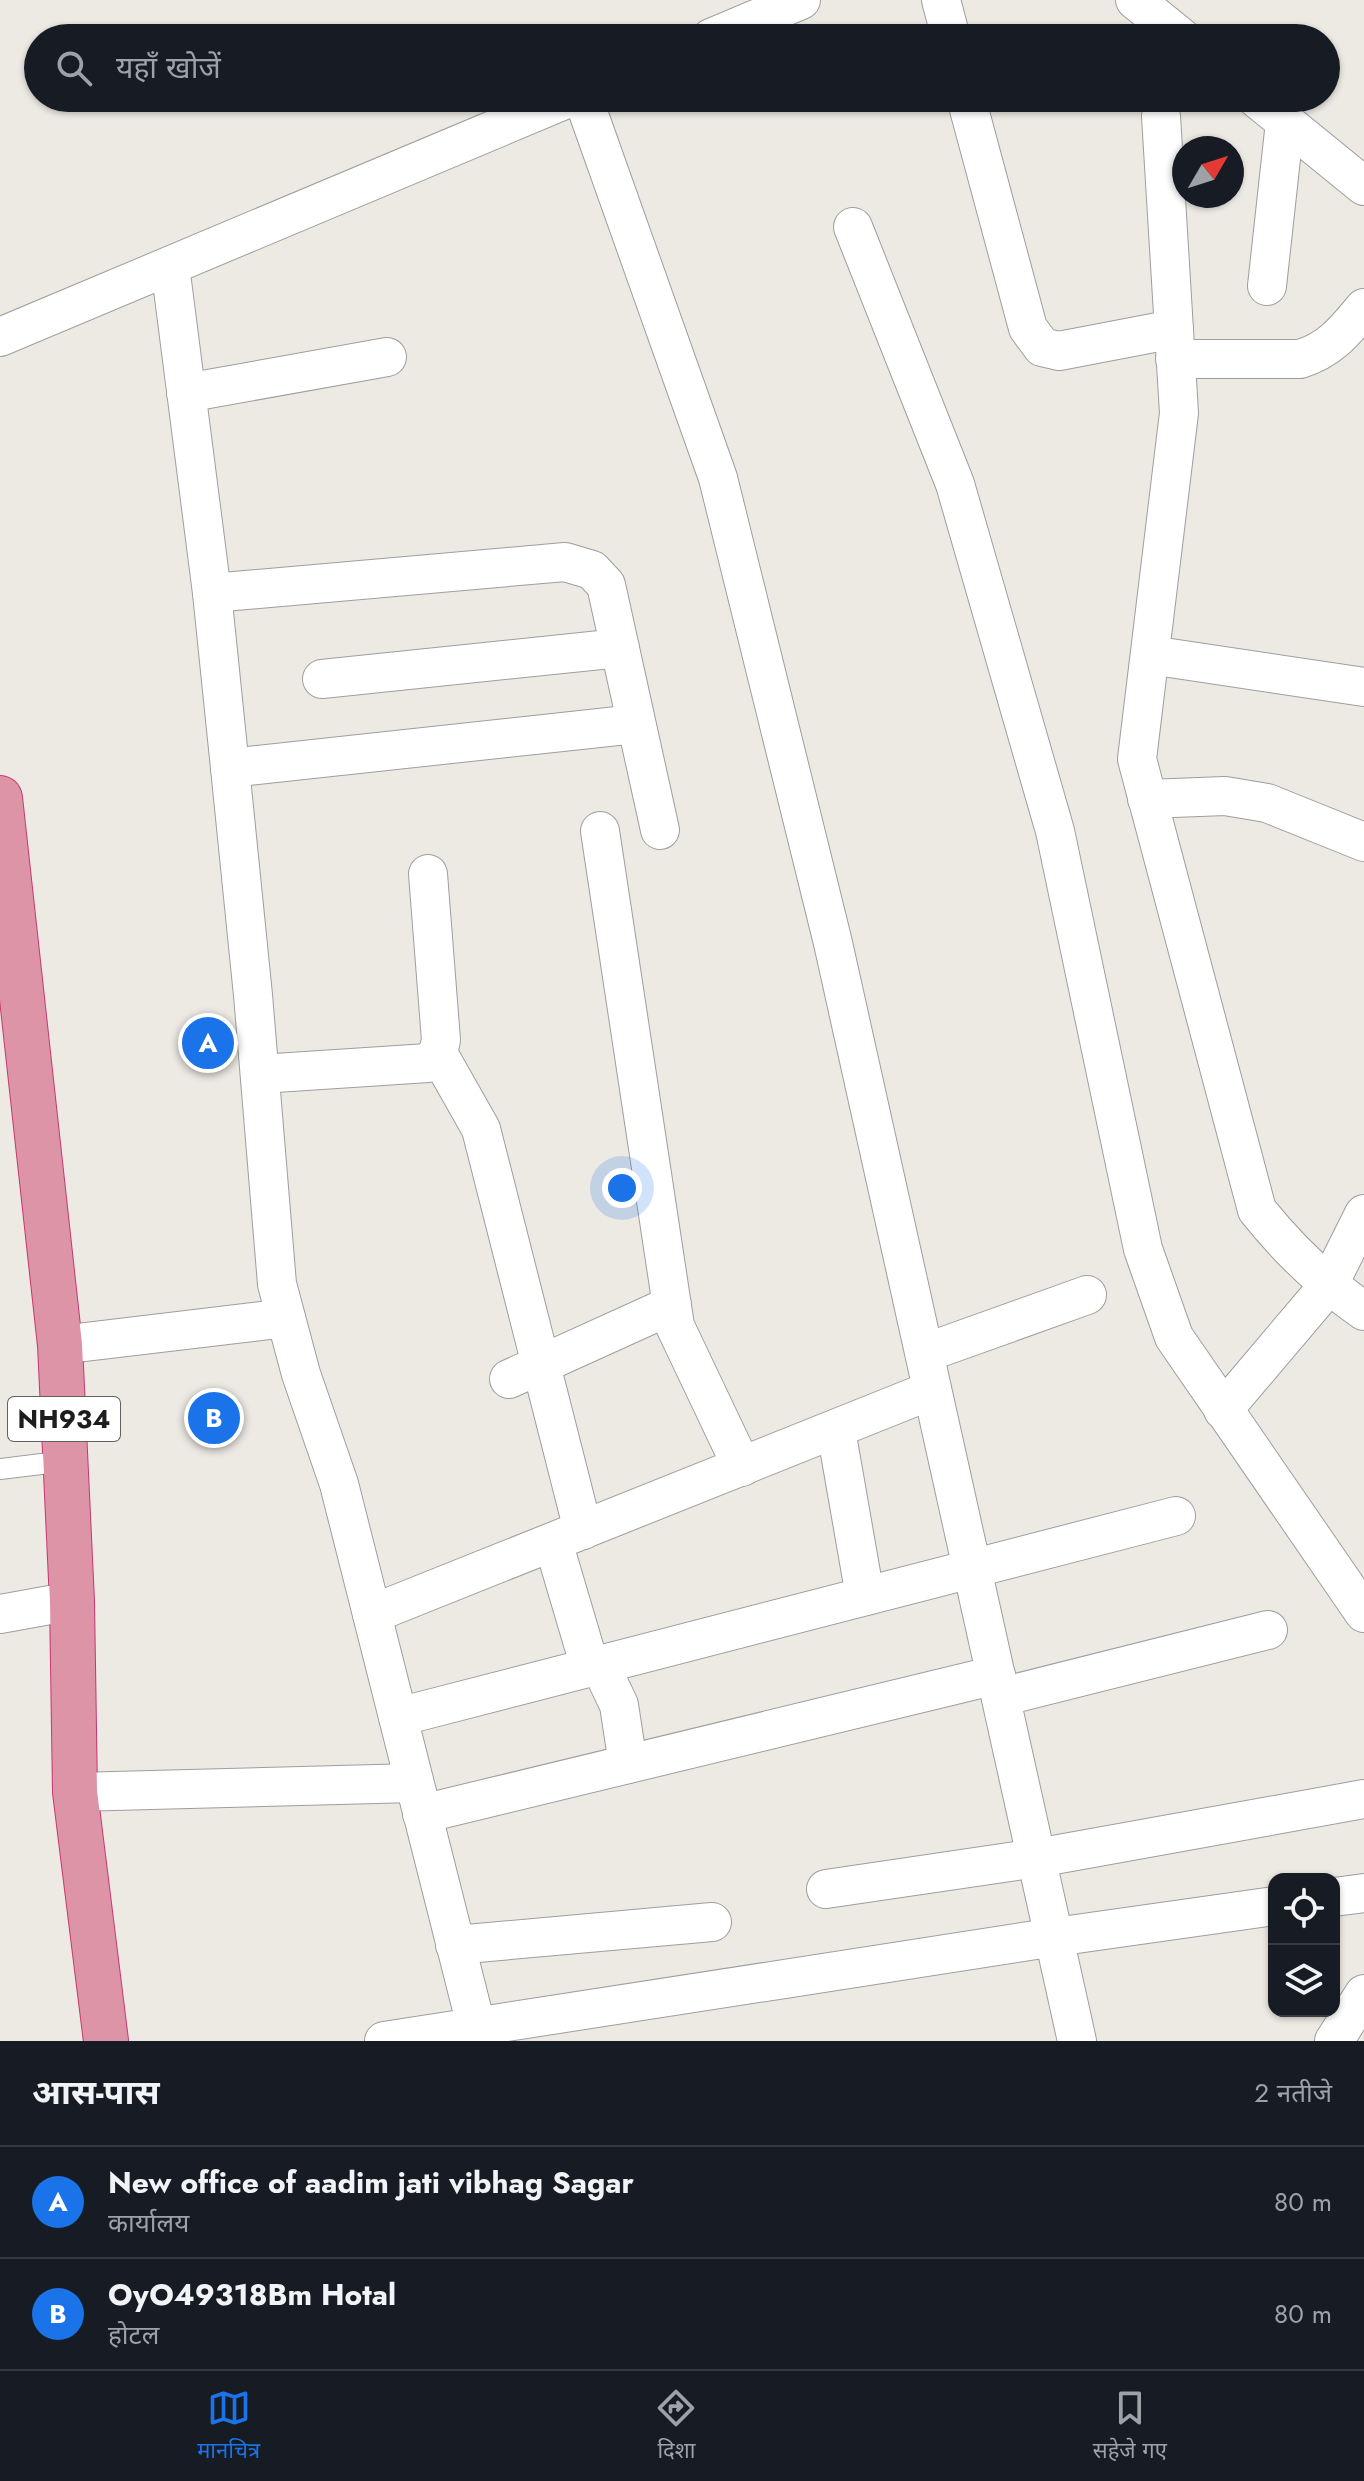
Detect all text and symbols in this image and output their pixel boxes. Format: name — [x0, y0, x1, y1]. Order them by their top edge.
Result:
search box — [24, 24, 1340, 112]
icon: search — [52, 46, 96, 90]
text: यहाँ खोजें — [116, 46, 221, 89]
north arrow — [1172, 136, 1244, 208]
pin: A — [182, 1013, 234, 1073]
your location — [602, 1168, 642, 1208]
pin: B — [188, 1388, 240, 1448]
road number: NH934 — [8, 1397, 120, 1441]
map controls — [1268, 1873, 1340, 2017]
button: locate — [1268, 1873, 1340, 1945]
button: layers — [1268, 1945, 1340, 2017]
text: आस-पास — [32, 2068, 160, 2117]
text: 2 नतीजे — [1254, 2074, 1332, 2112]
text: New office of aadim jati vibhag Sagar — [108, 2161, 634, 2204]
text: A — [48, 2183, 68, 2221]
text: 80 m — [1274, 2183, 1332, 2221]
text: कार्यालय — [108, 2204, 189, 2242]
text: OyO49318Bm Hotal — [108, 2273, 396, 2316]
text: B — [49, 2295, 67, 2333]
text: 80 m — [1274, 2295, 1332, 2333]
text: होटल — [108, 2316, 159, 2354]
tab: मानचित्र — [197, 2386, 260, 2467]
tab: दिशा — [654, 2386, 698, 2467]
tab: सहेजे गए — [1093, 2386, 1167, 2467]

